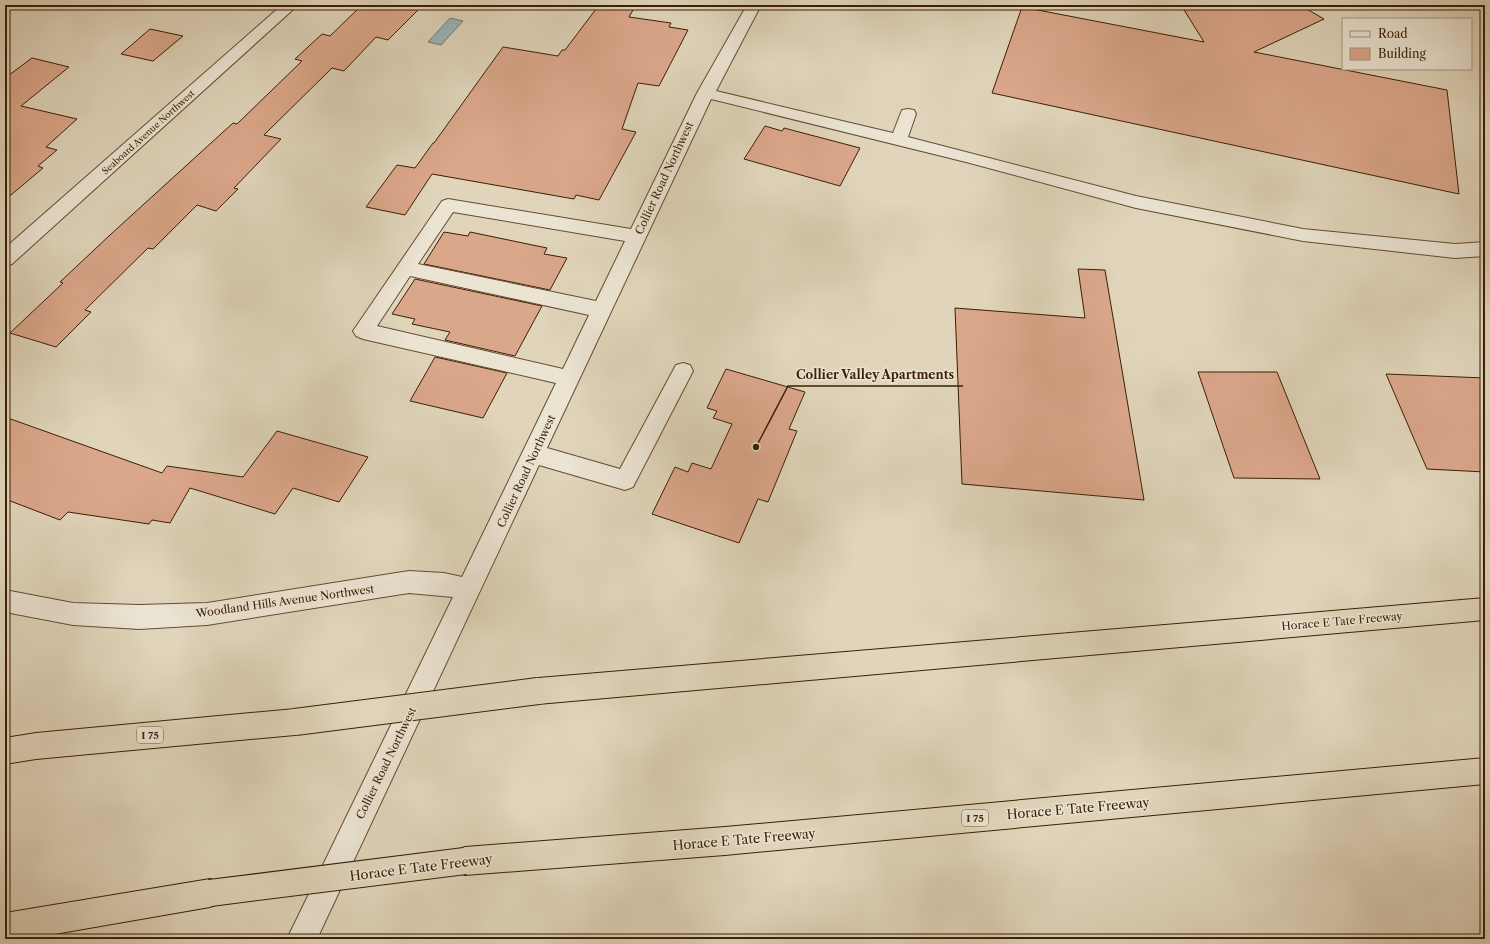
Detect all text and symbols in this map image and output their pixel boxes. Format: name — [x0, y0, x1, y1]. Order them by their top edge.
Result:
legend — [1342, 18, 1472, 70]
text: Road — [1378, 26, 1408, 41]
text: Building — [1378, 46, 1426, 61]
street label: Seaboard Avenue Northwest — [99, 87, 197, 177]
street label: Collier Road Northwest — [632, 119, 696, 237]
callout: Collier Valley Apartments — [788, 362, 963, 386]
text: Collier Valley Apartments — [796, 367, 955, 382]
street label: Collier Road Northwest — [494, 412, 558, 530]
street label: Woodland Hills Avenue Northwest — [194, 582, 375, 621]
street label: Horace E Tate Freeway — [1281, 609, 1404, 633]
street label: Collier Road Northwest — [353, 705, 419, 821]
road number: I 75 — [137, 727, 163, 743]
street label: Horace E Tate Freeway — [1006, 794, 1151, 822]
road number: I 75 — [962, 810, 988, 826]
street label: Horace E Tate Freeway — [672, 825, 817, 853]
street label: Horace E Tate Freeway — [349, 850, 494, 884]

